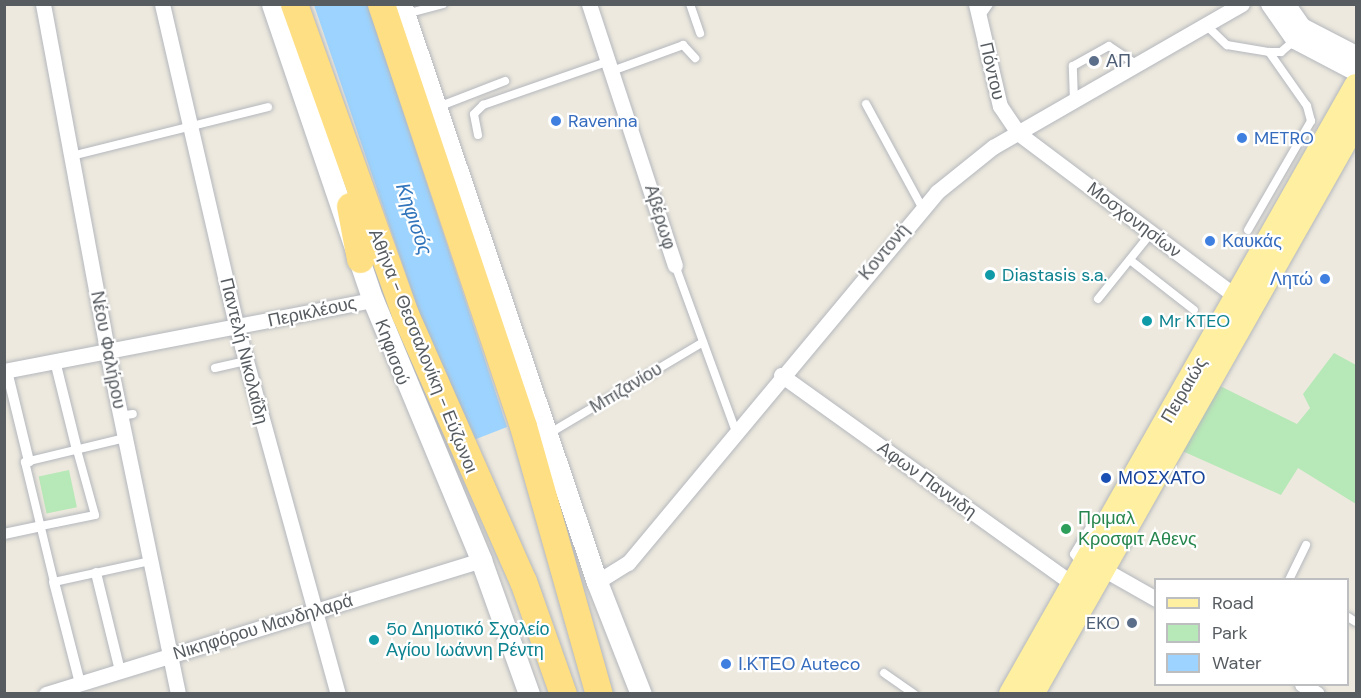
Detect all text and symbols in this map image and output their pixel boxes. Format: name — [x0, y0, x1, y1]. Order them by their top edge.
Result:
street label: Πόντου — [975, 40, 1009, 102]
place label: ΑΠ — [1106, 50, 1131, 72]
marker: ΑΠ — [1087, 54, 1101, 68]
place label: Ravenna — [568, 110, 638, 132]
marker: Ravenna — [549, 114, 563, 128]
place label: METRO — [1254, 127, 1314, 149]
marker: METRO — [1235, 131, 1249, 145]
street label: Μοσχονησίων — [1083, 178, 1185, 262]
water label: Κηφισός — [390, 180, 438, 258]
street label: Αβέρωφ — [640, 182, 680, 252]
street label: Κοντονή — [854, 220, 914, 284]
street label: Αθήνα - Θεσσαλονίκη - Εύζωνοι — [364, 226, 482, 476]
place label: Καυκάς — [1222, 230, 1282, 252]
marker: Καυκάς — [1203, 234, 1217, 248]
place label: Diastasis s.a. — [1002, 264, 1107, 286]
marker: Diastasis s.a. — [983, 268, 997, 282]
place label: Λητώ — [1270, 268, 1313, 290]
marker: Λητώ — [1318, 272, 1332, 286]
street label: Παντελή Νικολαΐδη — [215, 276, 273, 426]
street label: Νέου Φαλήρου — [86, 289, 130, 411]
street label: Περικλέους — [266, 292, 358, 332]
place label: Mr KTEO — [1159, 310, 1230, 332]
marker: Mr KTEO — [1140, 314, 1154, 328]
street label: Κηφισού — [370, 316, 414, 388]
street label: Πειραιώς — [1157, 353, 1211, 427]
street label: Μπιζανίου — [586, 358, 666, 418]
street label: Αφων Παννιδη — [873, 437, 981, 523]
place label: ΜΟΣΧΑΤΟ — [1118, 467, 1205, 489]
marker: ΜΟΣΧΑΤΟ — [1099, 471, 1113, 485]
place label: Πριμαλ Κροσφιτ Αθενς — [1078, 508, 1197, 550]
marker: Πριμαλ Κροσφιτ Αθενς — [1059, 522, 1073, 536]
legend — [1154, 578, 1349, 686]
street label: Νικηφόρου Μανδηλαρά — [171, 589, 355, 665]
text: Road — [1212, 591, 1254, 615]
place label: EKO — [1086, 612, 1120, 634]
marker: EKO — [1125, 616, 1139, 630]
place label: 5ο Δημοτικό Σχολείο Αγίου Ιωάννη Ρέντη — [386, 619, 549, 662]
text: Park — [1212, 621, 1248, 645]
marker: 5ο Δημοτικό Σχολείο Αγίου Ιωάννη Ρέντη — [367, 633, 381, 647]
text: Water — [1212, 651, 1262, 675]
place label: Ι.ΚΤΕΟ Auteco — [738, 653, 860, 675]
marker: Ι.ΚΤΕΟ Auteco — [719, 657, 733, 671]

